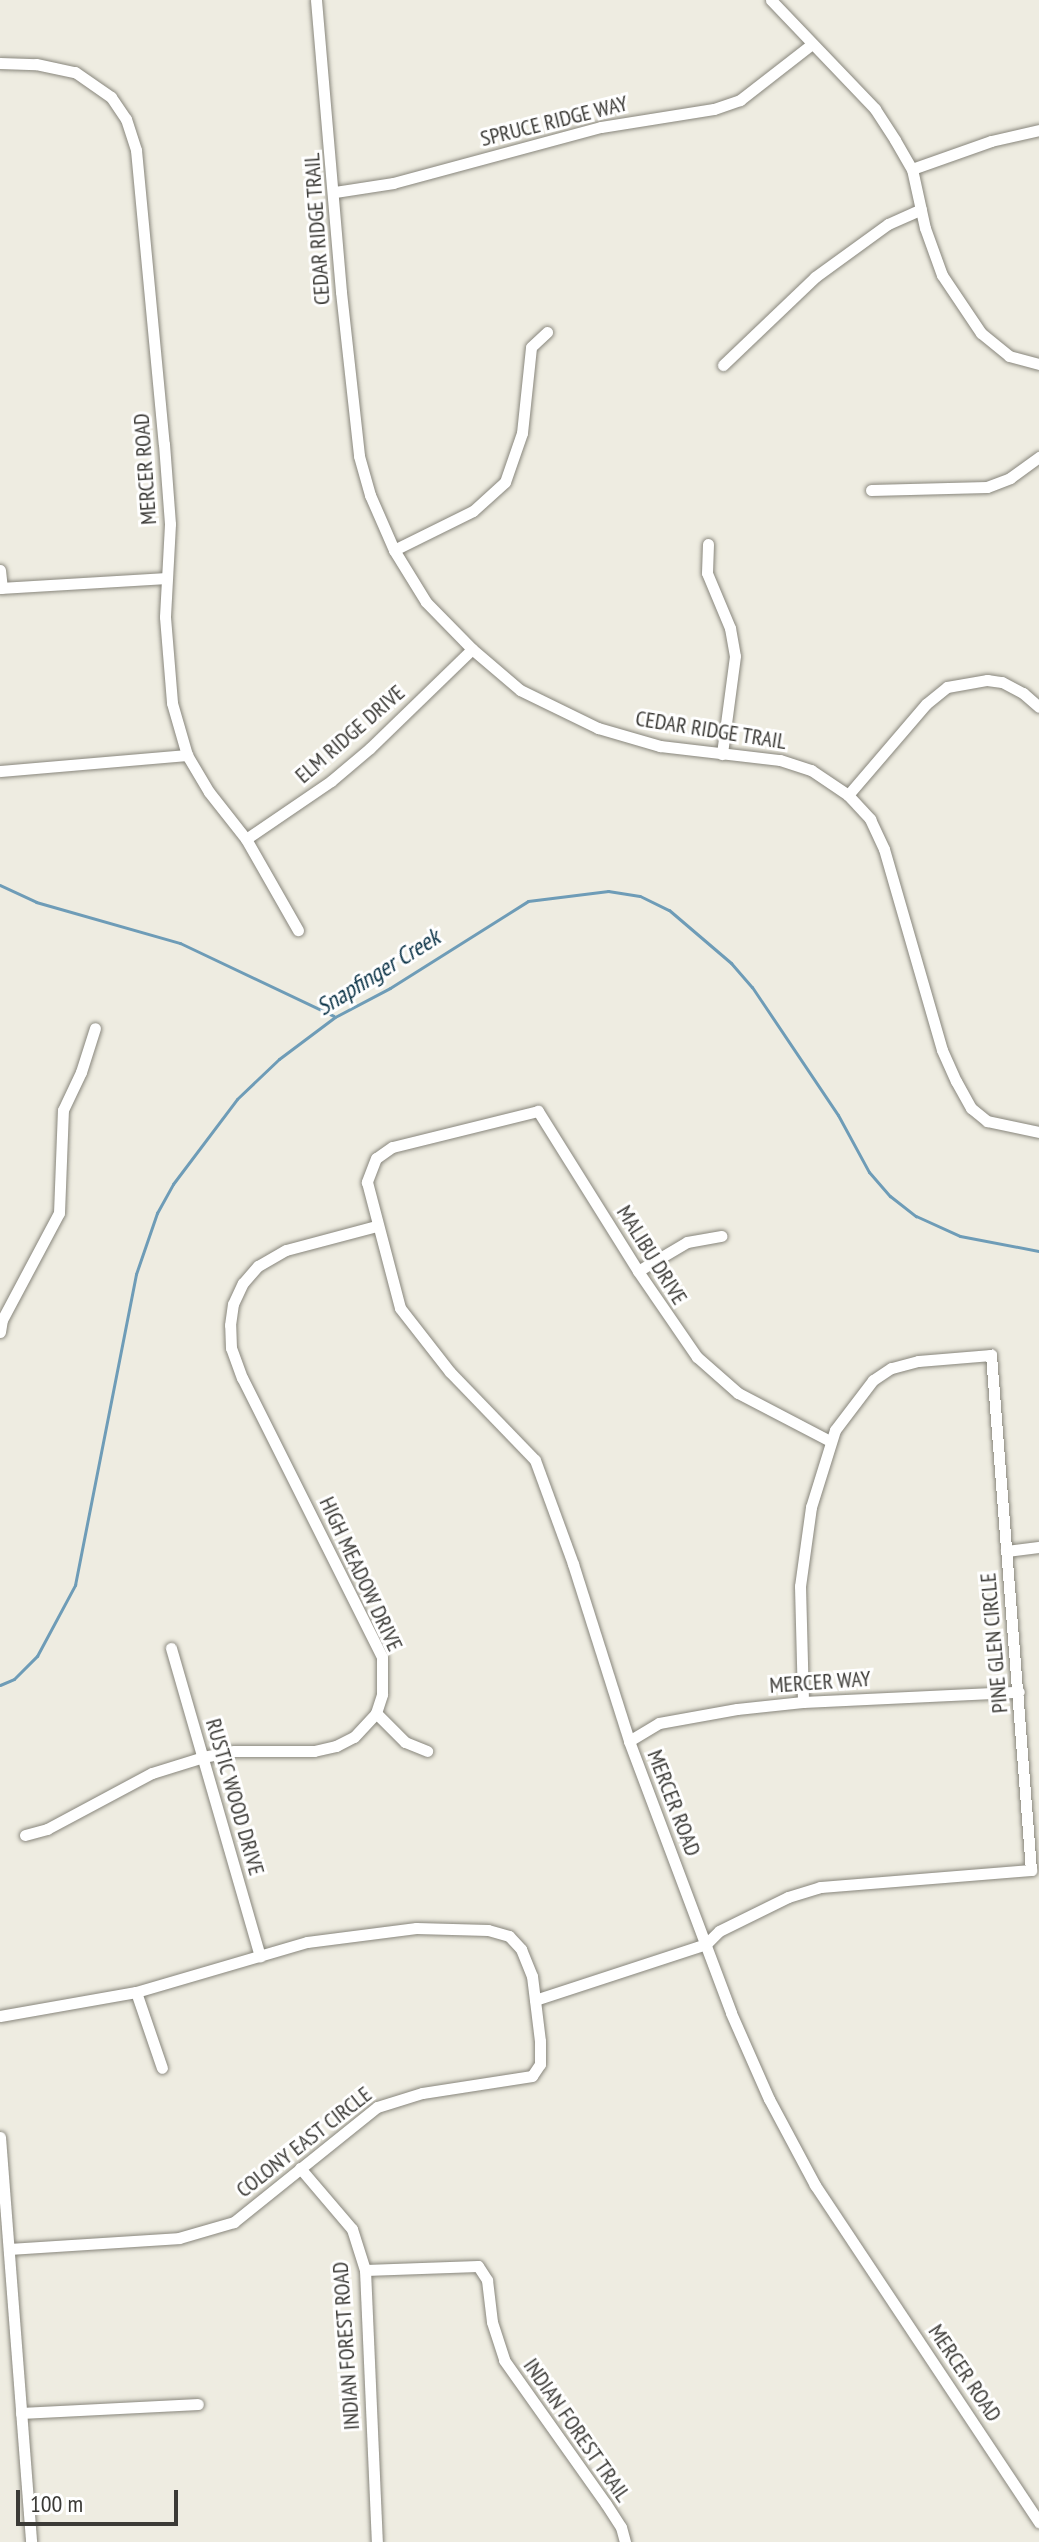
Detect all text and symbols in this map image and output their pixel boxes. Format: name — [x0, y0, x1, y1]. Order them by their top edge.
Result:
street label: SPRUCE RIDGE WAY — [478, 90, 630, 152]
street label: CEDAR RIDGE TRAIL — [298, 152, 336, 306]
street label: MERCER ROAD — [128, 412, 162, 526]
street label: ELM RIDGE DRIVE — [290, 679, 410, 789]
street label: CEDAR RIDGE TRAIL — [633, 705, 789, 755]
water label: Snapfinger Creek — [311, 923, 445, 1021]
street label: MALIBU DRIVE — [611, 1201, 693, 1309]
street label: HIGH MEADOW DRIVE — [314, 1492, 408, 1656]
street label: PINE GLEN CIRCLE — [975, 1572, 1013, 1714]
street label: MERCER WAY — [768, 1665, 872, 1699]
street label: RUSTIC WOOD DRIVE — [200, 1715, 270, 1879]
street label: MERCER ROAD — [642, 1746, 706, 1860]
street label: COLONY EAST CIRCLE — [231, 2081, 377, 2203]
street label: INDIAN FOREST ROAD — [327, 2261, 365, 2431]
street label: MERCER ROAD — [923, 2319, 1007, 2427]
street label: INDIAN FOREST TRAIL — [517, 2353, 637, 2507]
scale bar — [20, 2474, 182, 2524]
text: 100 m — [30, 2488, 83, 2519]

